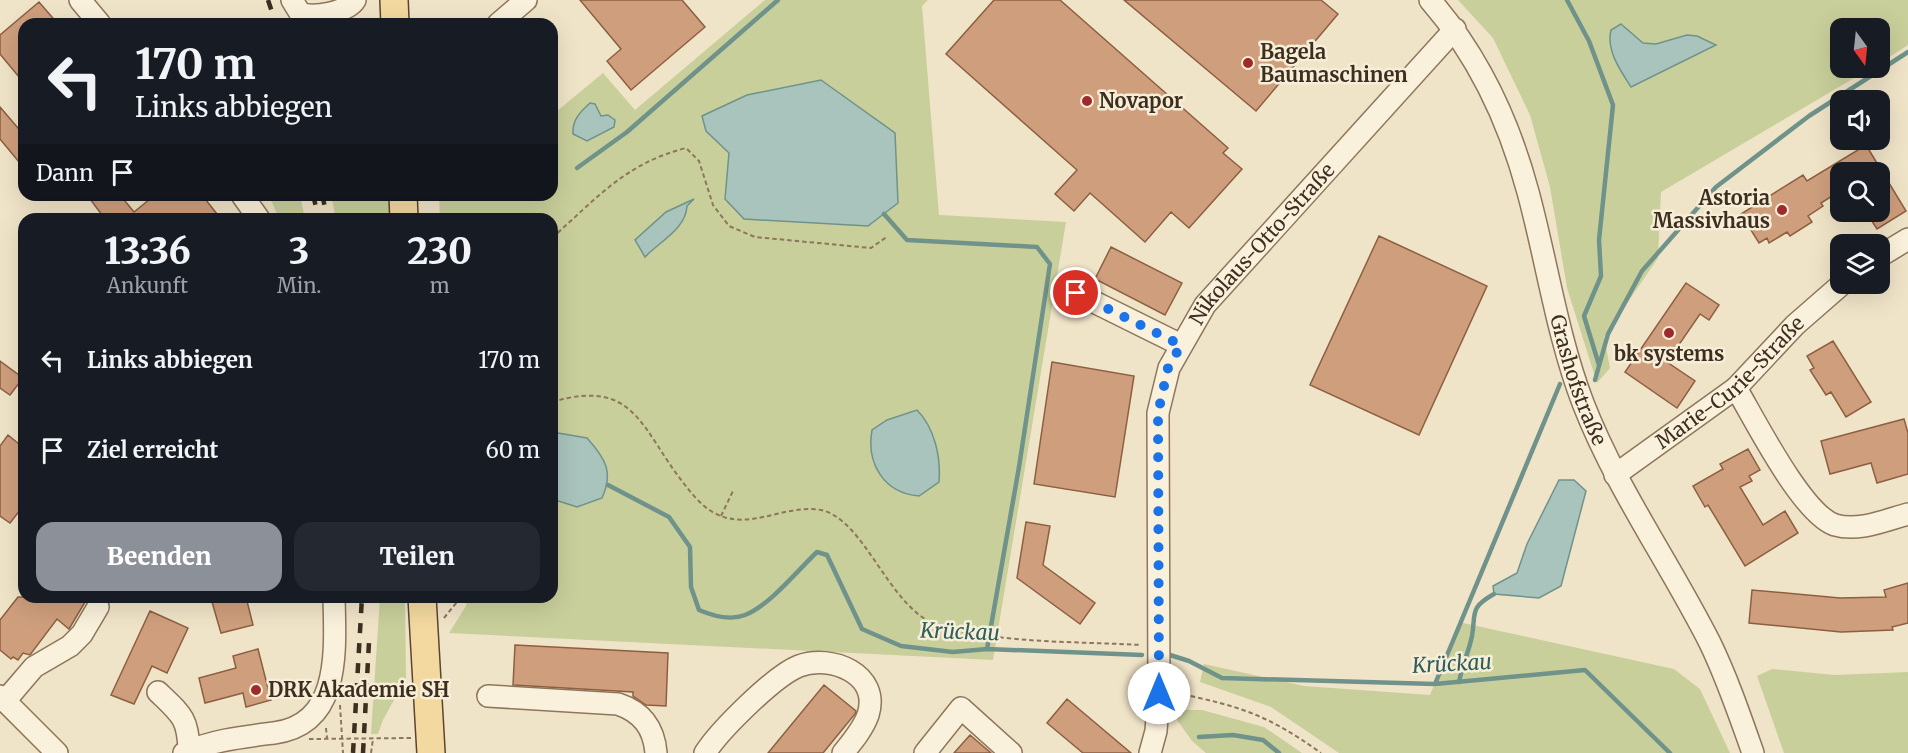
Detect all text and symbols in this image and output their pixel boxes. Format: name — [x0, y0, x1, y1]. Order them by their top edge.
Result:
north arrow — [1830, 18, 1890, 78]
map controls — [1830, 18, 1890, 294]
text: 170 m — [135, 38, 256, 90]
place label: Bagela Baumaschinen — [1260, 39, 1408, 87]
icon: left — [36, 42, 114, 120]
marker: Bagela Baumaschinen — [1241, 56, 1255, 70]
place label: Novapor — [1099, 88, 1183, 113]
text: Links abbiegen — [135, 90, 332, 124]
button: sound — [1830, 90, 1890, 150]
marker: Novapor — [1080, 94, 1094, 108]
icon: arrive — [106, 156, 139, 189]
street label: Nikolaus-Otto-Straße — [1183, 158, 1339, 329]
text: Dann — [36, 159, 94, 187]
button: search — [1830, 162, 1890, 222]
place label: Astoria Massivhaus — [1653, 185, 1770, 233]
marker: Astoria Massivhaus — [1775, 203, 1789, 217]
text: 13:36 — [104, 229, 191, 274]
text: 3 — [289, 229, 309, 274]
text: 230 — [407, 229, 472, 274]
button: layers — [1830, 234, 1890, 294]
pin — [1050, 267, 1101, 318]
text: Ankunft — [107, 273, 188, 298]
text: Min. — [277, 273, 321, 298]
text: m — [430, 273, 450, 298]
icon: arrive — [1059, 276, 1092, 309]
street label: Marie-Curie-Straße — [1650, 310, 1809, 454]
street label: Grashofstraße — [1545, 312, 1612, 449]
marker: bk systems — [1662, 326, 1676, 340]
place label: bk systems — [1614, 341, 1724, 366]
icon: left — [36, 344, 69, 377]
text: Links abbiegen — [87, 346, 253, 374]
text: 170 m — [478, 346, 540, 374]
icon: arrive — [36, 434, 69, 467]
text: Ziel erreicht — [87, 436, 218, 464]
text: 60 m — [486, 436, 540, 464]
button: Beenden — [36, 522, 282, 591]
button: Teilen — [294, 522, 540, 591]
water label: Krückau — [919, 617, 1000, 646]
water label: Krückau — [1410, 648, 1492, 679]
position arrow — [1127, 661, 1191, 725]
place label: DRK Akademie SH — [268, 677, 450, 702]
marker: DRK Akademie SH — [249, 683, 263, 697]

